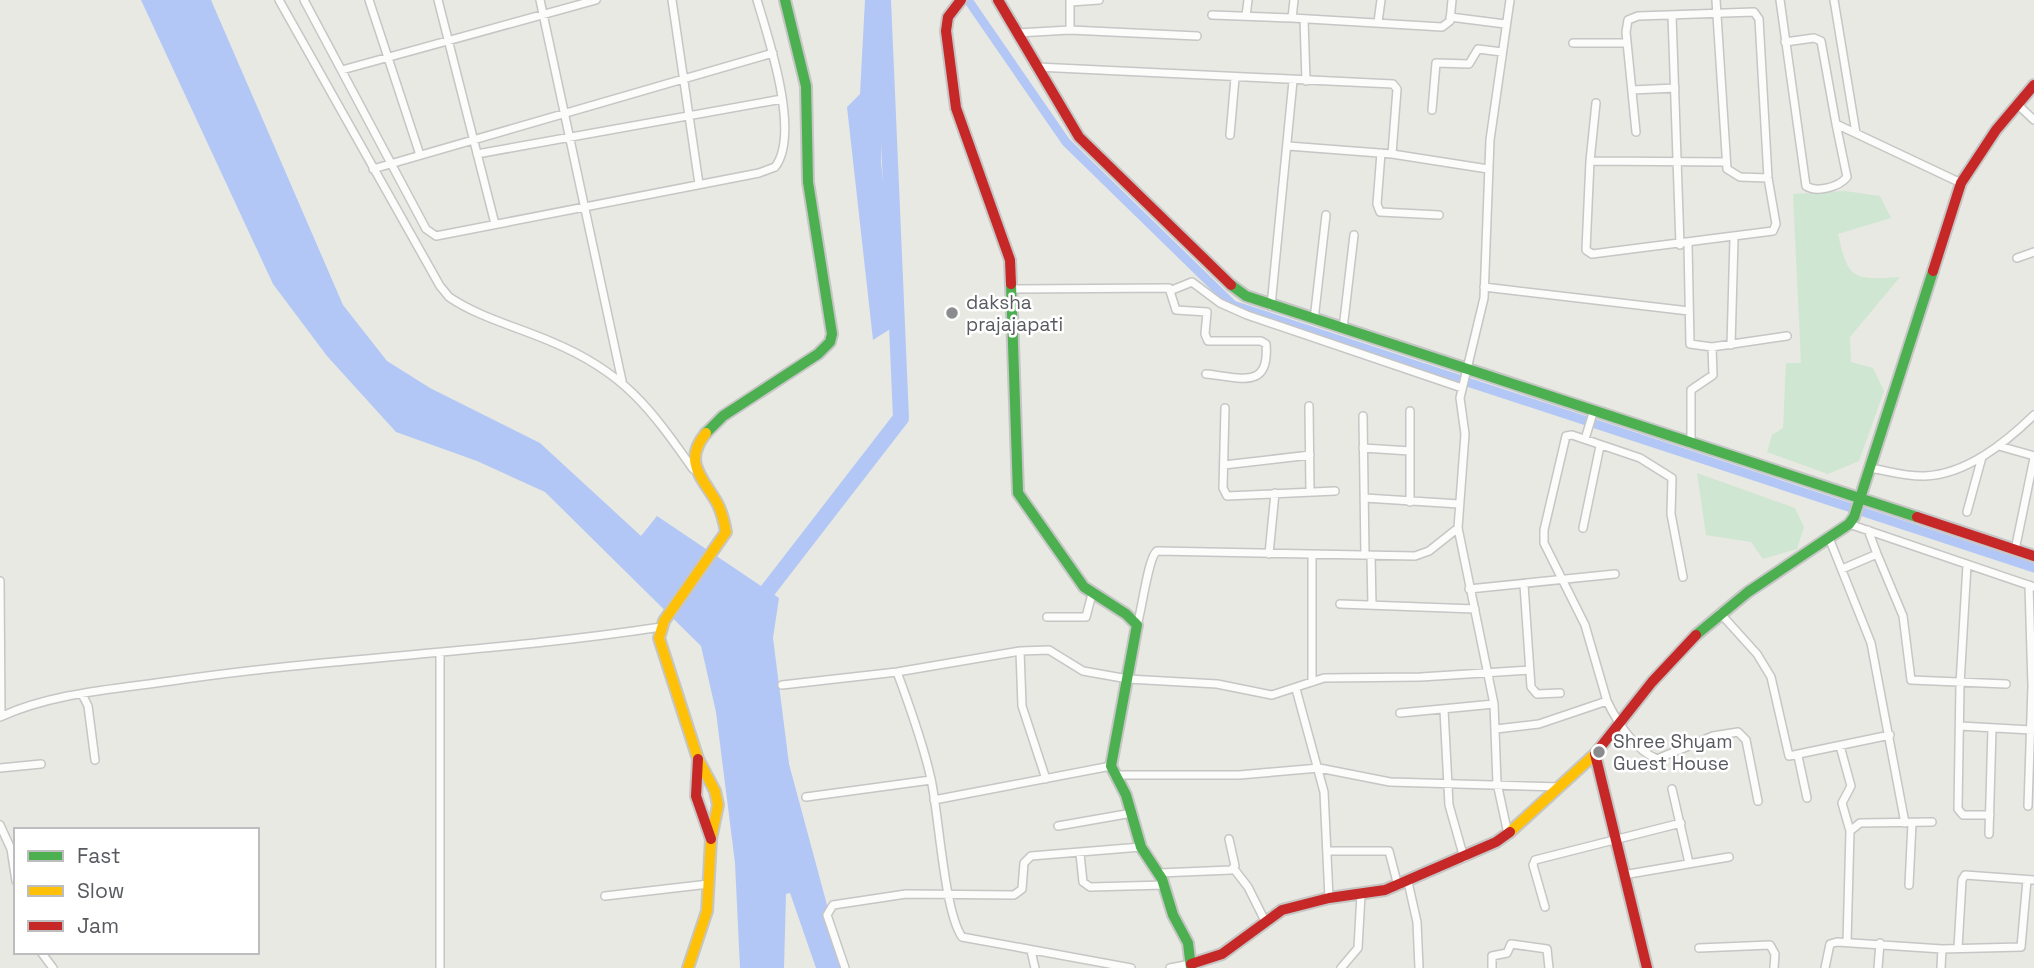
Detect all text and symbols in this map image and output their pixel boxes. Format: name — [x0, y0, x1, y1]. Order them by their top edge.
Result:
place label: daksha prajajapati — [966, 290, 1063, 337]
marker: daksha prajajapati — [944, 305, 960, 321]
place label: Shree Shyam Guest House — [1613, 729, 1733, 776]
marker: Shree Shyam Guest House — [1591, 744, 1607, 760]
legend — [14, 828, 259, 954]
text: Fast — [77, 842, 121, 869]
text: Slow — [77, 877, 125, 904]
text: Jam — [77, 912, 119, 939]

